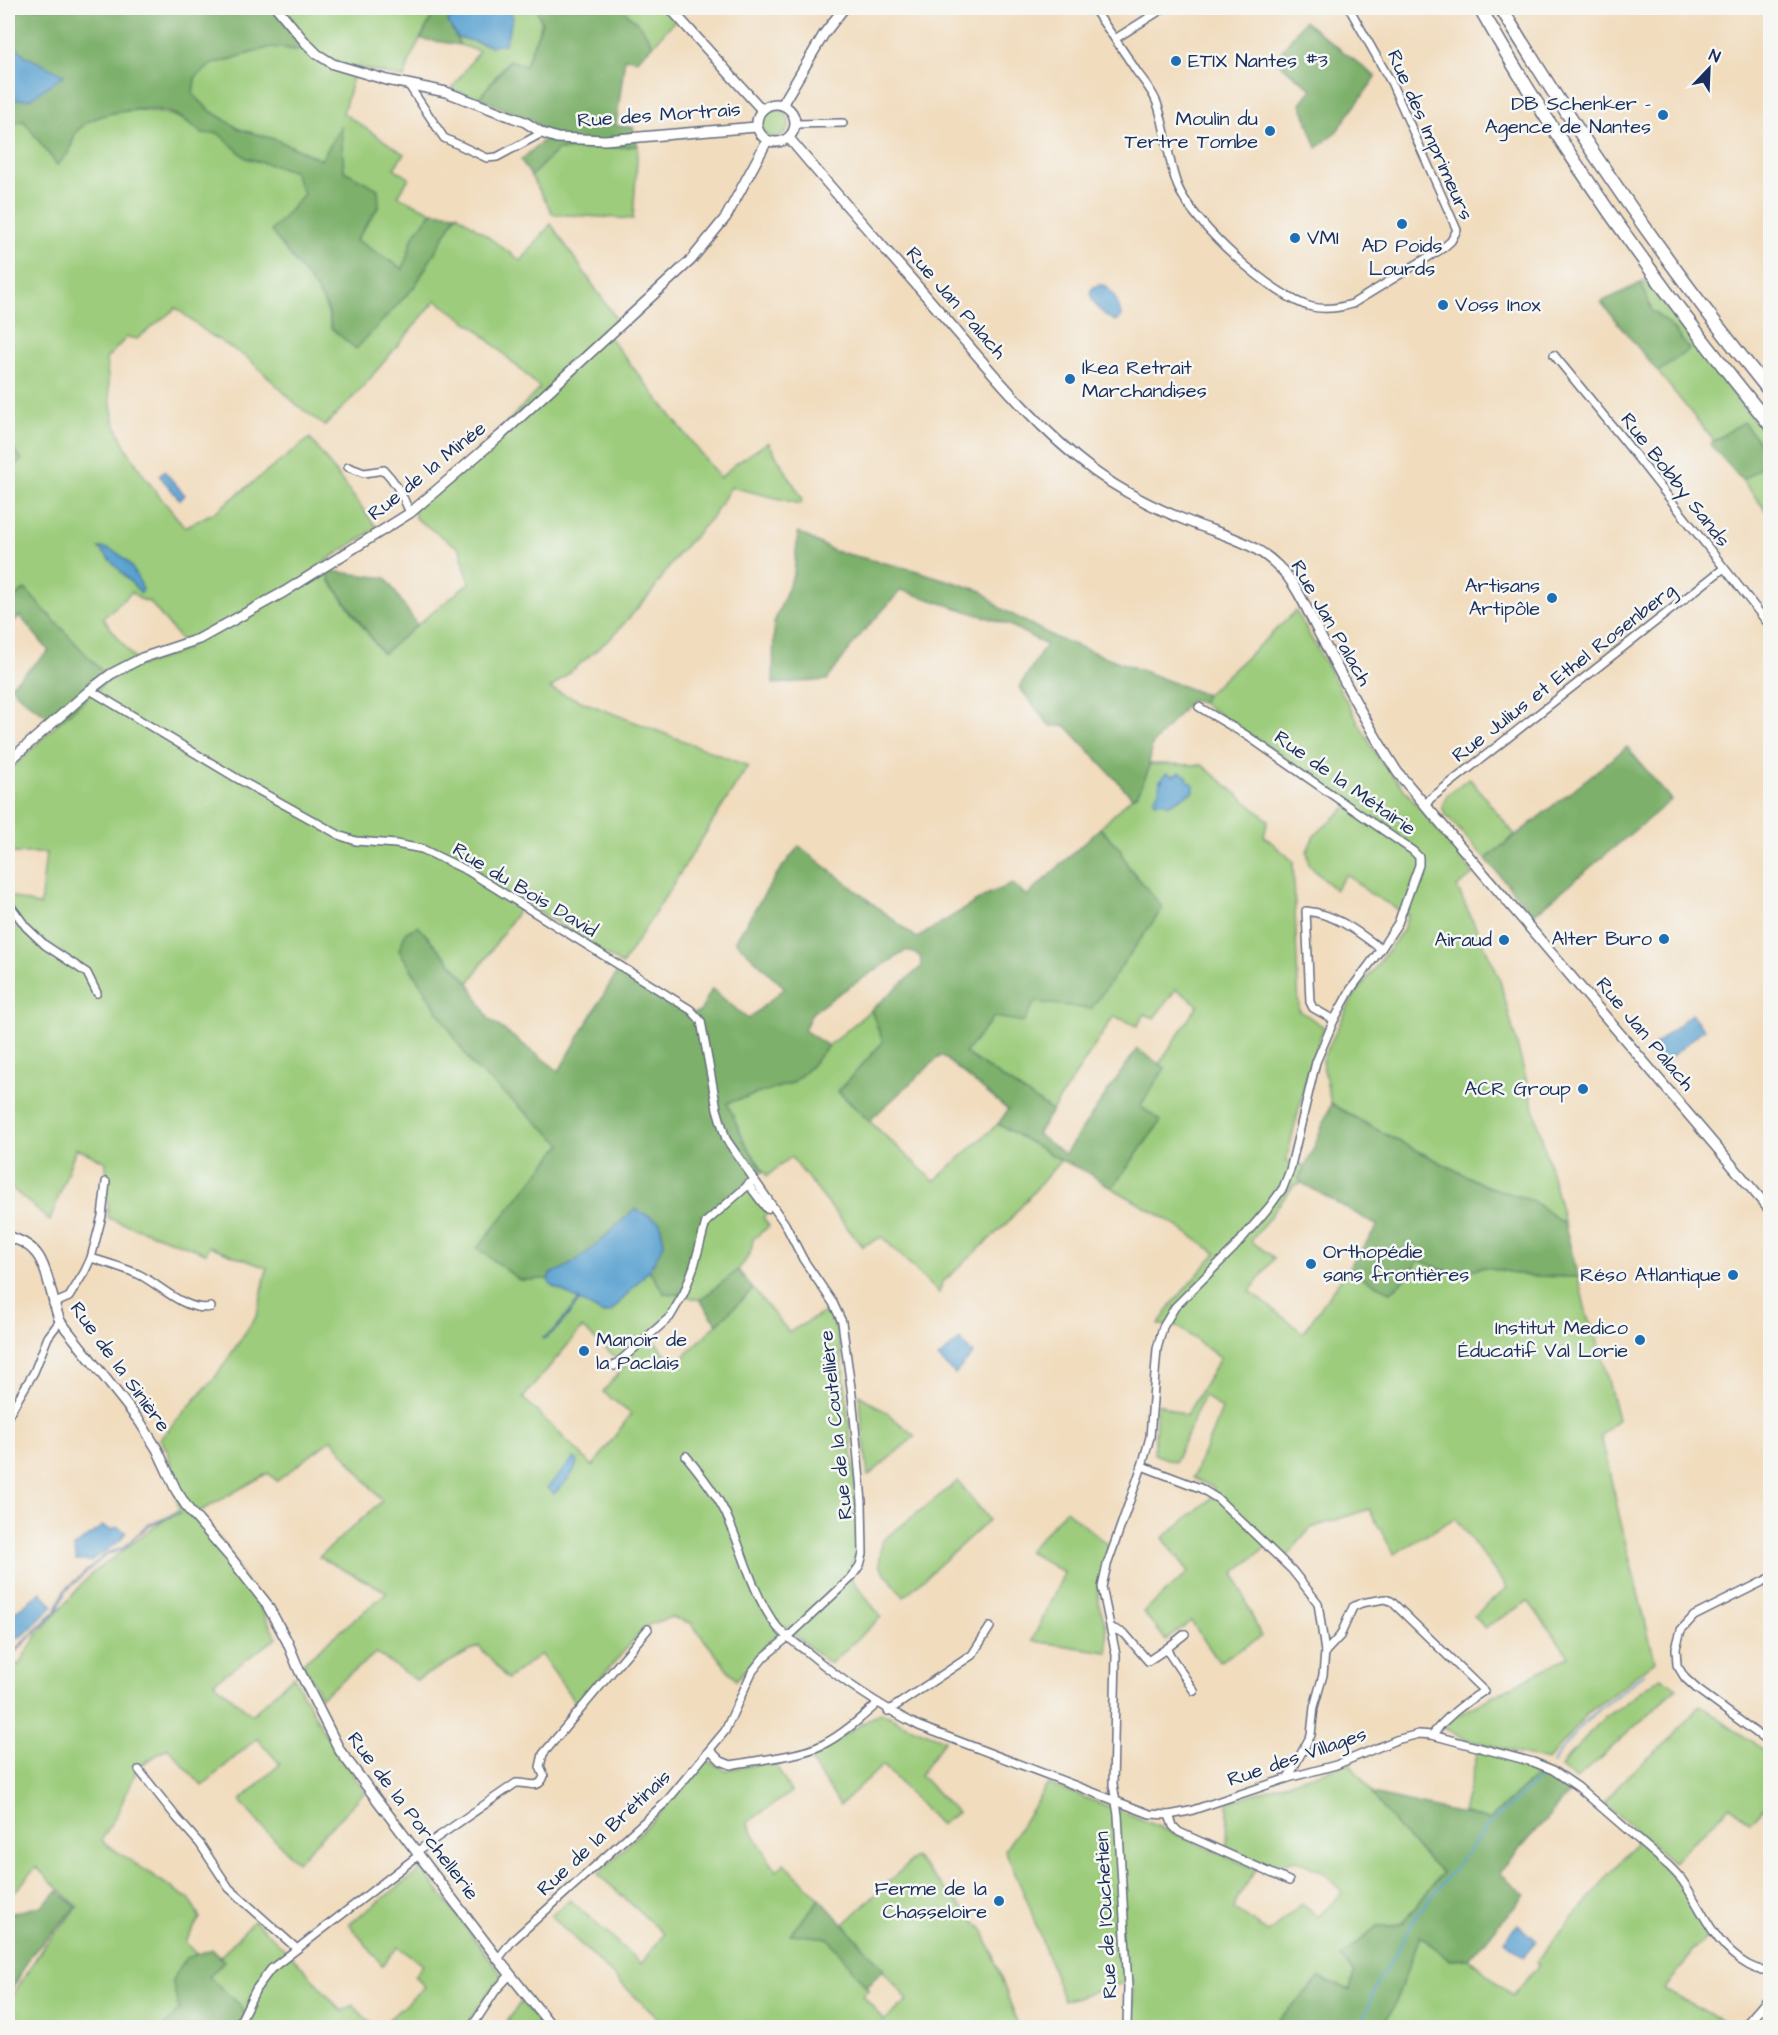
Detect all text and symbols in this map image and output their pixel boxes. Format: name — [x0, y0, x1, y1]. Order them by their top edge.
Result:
north arrow — [1679, 39, 1739, 99]
text: N — [1706, 44, 1723, 68]
street label: Rue des Imprimeurs — [1380, 45, 1480, 225]
place label: ETIX Nantes #3 — [1188, 47, 1328, 75]
marker: ETIX Nantes #3 — [1169, 54, 1183, 68]
place label: DB Schenker - Agence de Nantes — [1485, 90, 1651, 142]
street label: Rue des Mortrais — [576, 95, 742, 135]
place label: Moulin du Tertre Tombe — [1124, 105, 1258, 156]
marker: DB Schenker - Agence de Nantes — [1656, 108, 1670, 122]
marker: Moulin du Tertre Tombe — [1263, 124, 1277, 138]
marker: AD Poids Lourds — [1395, 217, 1409, 231]
place label: VMI — [1307, 224, 1339, 252]
marker: VMI — [1288, 231, 1302, 245]
place label: AD Poids Lourds — [1361, 232, 1443, 283]
street label: Rue Jan Palach — [899, 241, 1013, 365]
place label: Voss Inox — [1455, 291, 1541, 319]
marker: Voss Inox — [1436, 298, 1450, 312]
place label: Ikea Retrait Marchandises — [1082, 354, 1207, 405]
marker: Ikea Retrait Marchandises — [1063, 372, 1077, 386]
street label: Rue Bobby Sands — [1613, 407, 1736, 554]
street label: Rue de la Minée — [362, 414, 492, 527]
street label: Rue Jan Palach — [1284, 555, 1378, 691]
place label: Artisans Artipôle — [1465, 572, 1540, 623]
street label: Rue Julius et Ethel Rosenberg — [1446, 577, 1682, 770]
marker: Artisans Artipôle — [1545, 591, 1559, 605]
street label: Rue de la Métairie — [1268, 724, 1422, 843]
street label: Rue du Bois David — [447, 836, 603, 944]
place label: Alter Buro — [1551, 925, 1652, 953]
place label: Airaud — [1435, 926, 1492, 954]
marker: Alter Buro — [1657, 932, 1671, 946]
marker: Airaud — [1497, 933, 1511, 947]
street label: Rue Jan Palach — [1589, 971, 1701, 1097]
place label: ACR Group — [1464, 1075, 1571, 1103]
marker: ACR Group — [1576, 1082, 1590, 1096]
place label: Orthopédie sans frontières — [1323, 1238, 1469, 1289]
marker: Orthopédie sans frontières — [1304, 1257, 1318, 1271]
place label: Réso Atlantique — [1580, 1261, 1721, 1289]
marker: Réso Atlantique — [1726, 1268, 1740, 1282]
street label: Rue de la Sinière — [63, 1296, 177, 1438]
place label: Institut Medico Éducatif Val Lorie — [1458, 1314, 1628, 1365]
place label: Manoir de la Paclais — [596, 1326, 687, 1377]
street label: Rue de la Coutellière — [812, 1329, 860, 1521]
marker: Institut Medico Éducatif Val Lorie — [1633, 1333, 1647, 1347]
marker: Manoir de la Paclais — [577, 1344, 591, 1358]
street label: Rue des Villages — [1224, 1720, 1371, 1795]
street label: Rue de la Porchellerie — [340, 1726, 486, 1906]
street label: Rue de la Brétinais — [531, 1763, 677, 1903]
street label: Rue de l'Ouchetien — [1088, 1831, 1124, 1999]
place label: Ferme de la Chasseloire — [875, 1875, 987, 1926]
marker: Ferme de la Chasseloire — [992, 1894, 1006, 1908]

